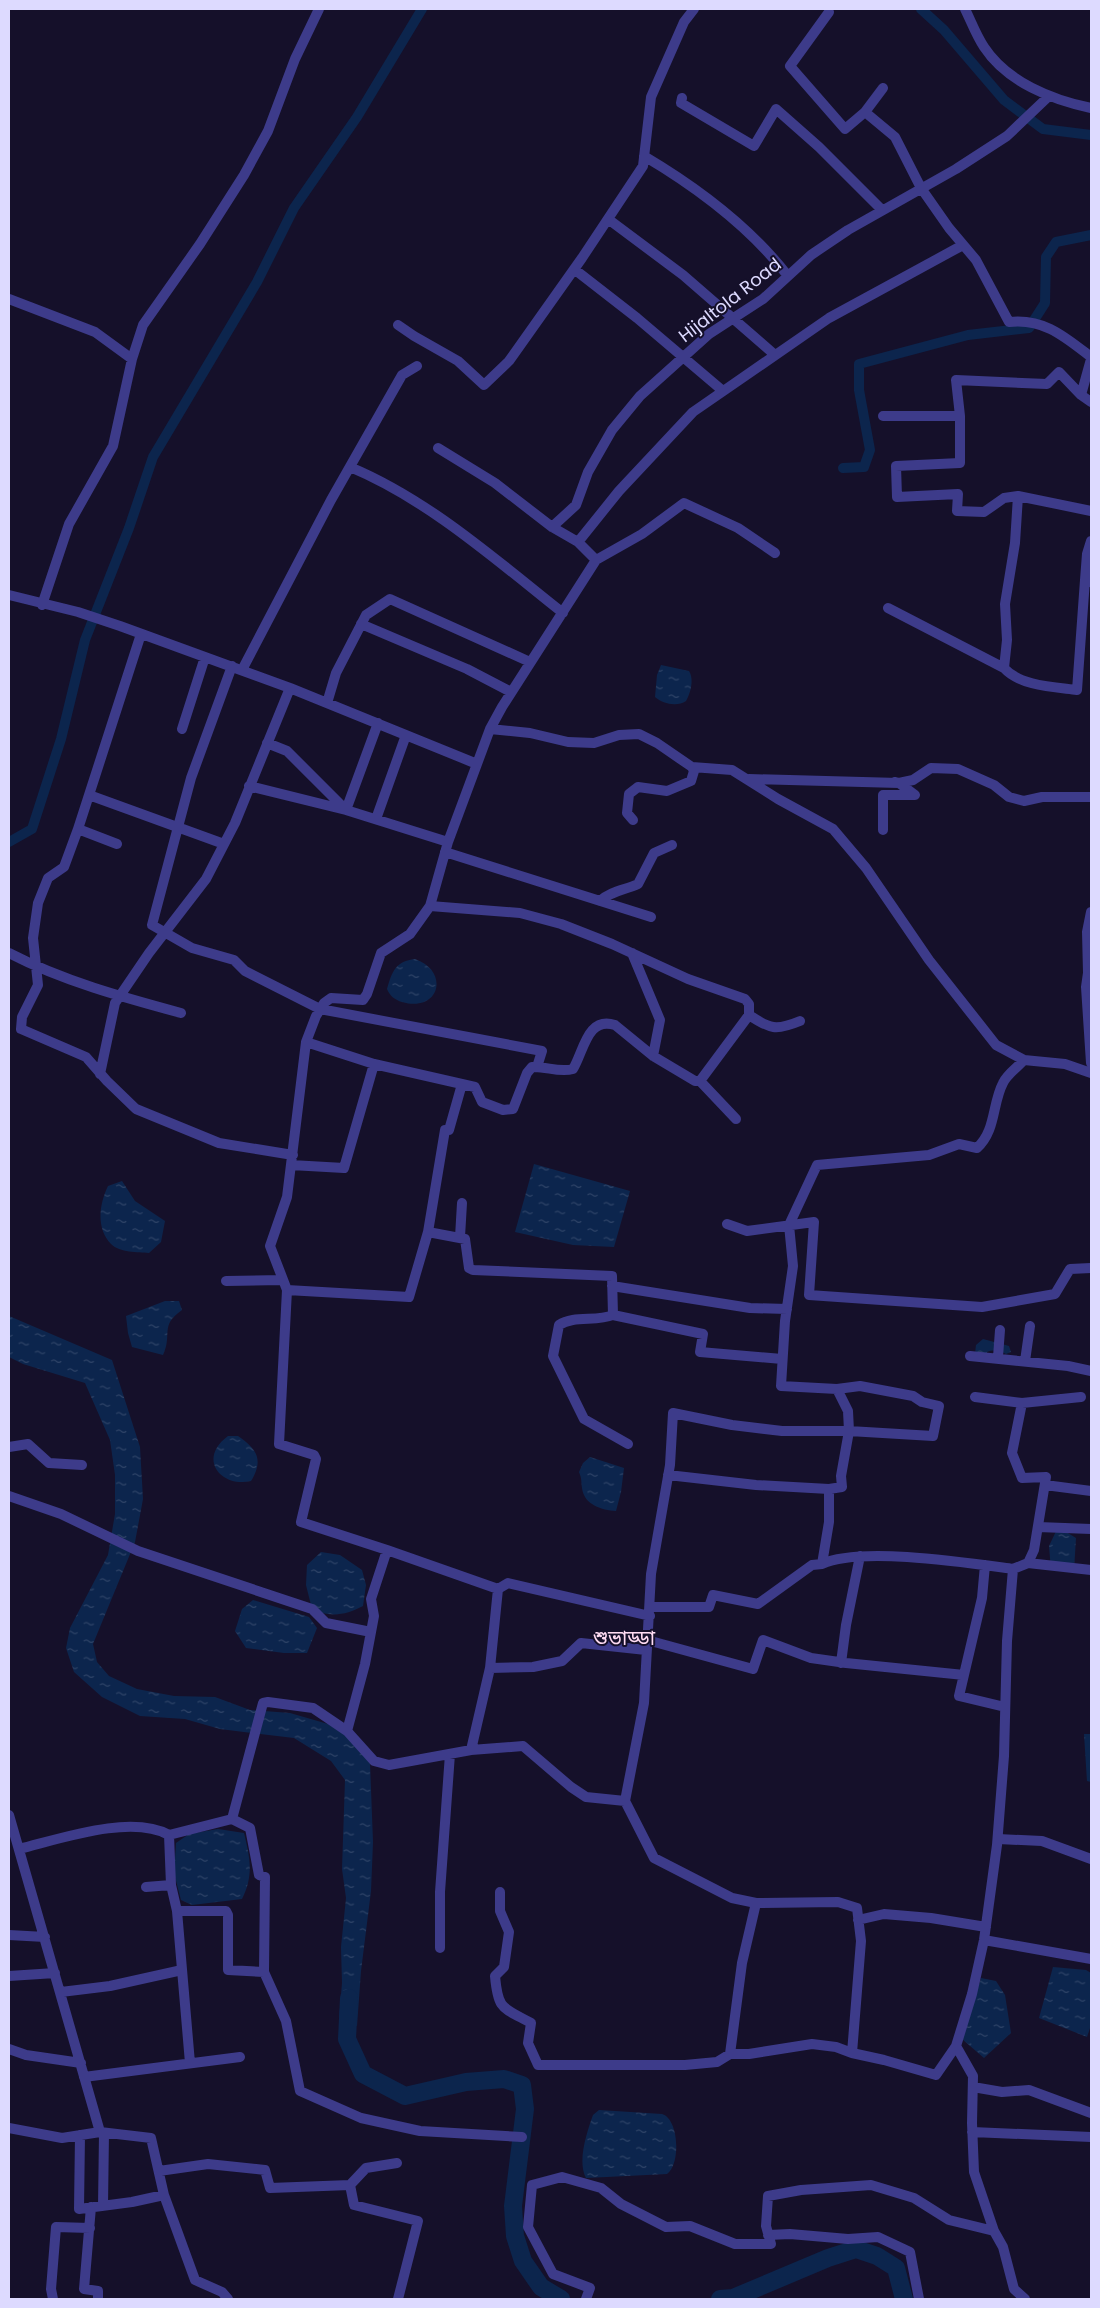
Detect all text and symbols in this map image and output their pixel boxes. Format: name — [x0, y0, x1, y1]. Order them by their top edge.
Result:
street label: Hijaltola Road — [673, 252, 786, 348]
district label: শুভাড্ডা — [593, 1624, 656, 1652]

